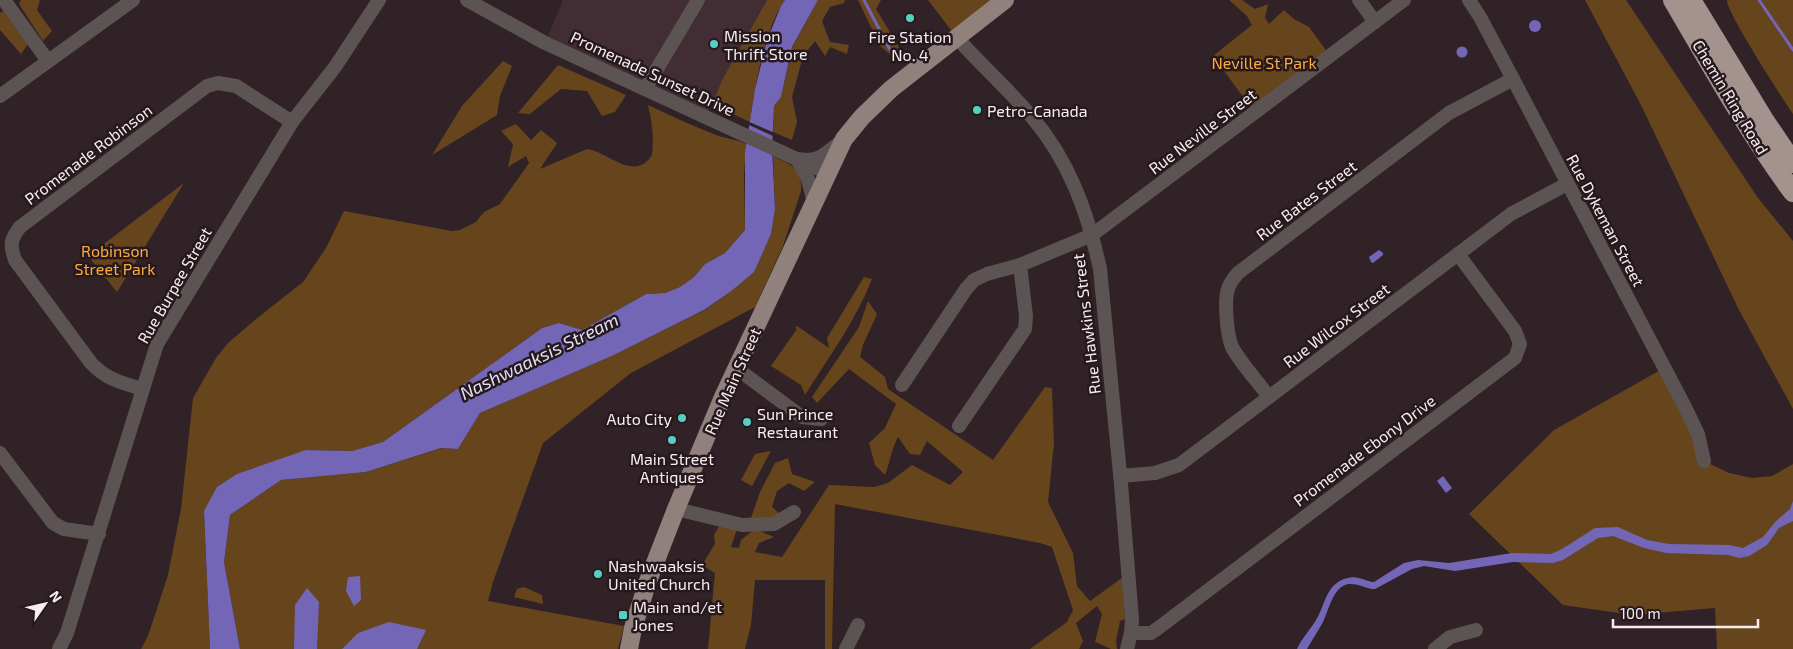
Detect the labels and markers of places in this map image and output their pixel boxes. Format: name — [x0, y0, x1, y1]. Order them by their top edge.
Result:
marker: Fire Station No. 4 — [904, 12, 916, 24]
place label: Mission Thrift Store — [724, 26, 808, 63]
place label: Fire Station No. 4 — [868, 27, 952, 64]
marker: Mission Thrift Store — [708, 38, 720, 50]
place label: Petro-Canada — [987, 101, 1087, 120]
marker: Petro-Canada — [971, 104, 983, 116]
place label: Sun Prince Restaurant — [757, 404, 838, 441]
place label: Auto City — [607, 409, 673, 428]
marker: Auto City — [676, 412, 688, 424]
marker: Sun Prince Restaurant — [741, 416, 753, 428]
marker: Main Street Antiques — [666, 434, 678, 446]
place label: Main Street Antiques — [630, 449, 714, 486]
place label: Nashwaaksis United Church — [608, 556, 710, 593]
marker: Nashwaaksis United Church — [592, 568, 604, 580]
place label: Main and/et Jones — [633, 597, 722, 634]
marker: Main and/et Jones — [617, 609, 629, 621]

